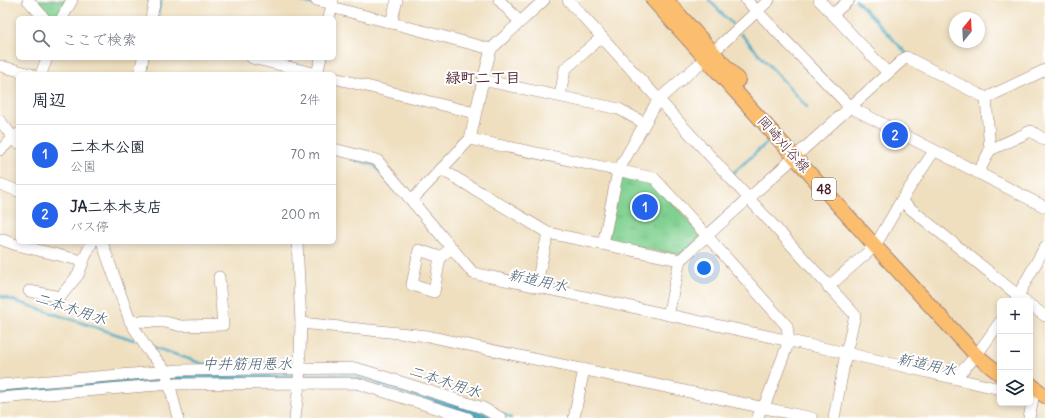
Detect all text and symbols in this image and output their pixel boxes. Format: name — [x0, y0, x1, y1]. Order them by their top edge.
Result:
north arrow — [949, 12, 985, 48]
search box — [16, 16, 336, 60]
icon: search — [30, 27, 52, 49]
text: ここで検索 — [62, 30, 137, 49]
district label: 緑町二丁目 — [445, 68, 521, 87]
text: 周辺 — [32, 89, 66, 111]
text: 2件 — [300, 91, 320, 108]
street label: 岡崎刈谷線 — [754, 112, 814, 176]
pin: 2 — [882, 120, 908, 150]
text: 二本木公園 — [70, 137, 145, 156]
text: 1 — [42, 146, 48, 163]
text: 70 m — [291, 146, 320, 163]
text: 公園 — [70, 158, 96, 175]
road number: 48 — [812, 178, 836, 200]
pin: 1 — [632, 192, 658, 222]
text: JA二本木支店 — [70, 197, 162, 216]
text: 2 — [41, 206, 49, 223]
text: 200 m — [281, 206, 320, 223]
text: バス停 — [70, 218, 109, 235]
your location — [694, 258, 714, 278]
water label: 新道用水 — [507, 264, 569, 296]
water label: 二本木用水 — [32, 287, 110, 329]
map controls — [997, 298, 1033, 406]
button: + — [997, 298, 1033, 334]
button: − — [997, 334, 1033, 370]
water label: 新道用水 — [896, 348, 958, 380]
water label: 中井筋用悪水 — [202, 354, 292, 373]
water label: 二本木用水 — [406, 360, 484, 402]
button: layers — [997, 370, 1033, 406]

